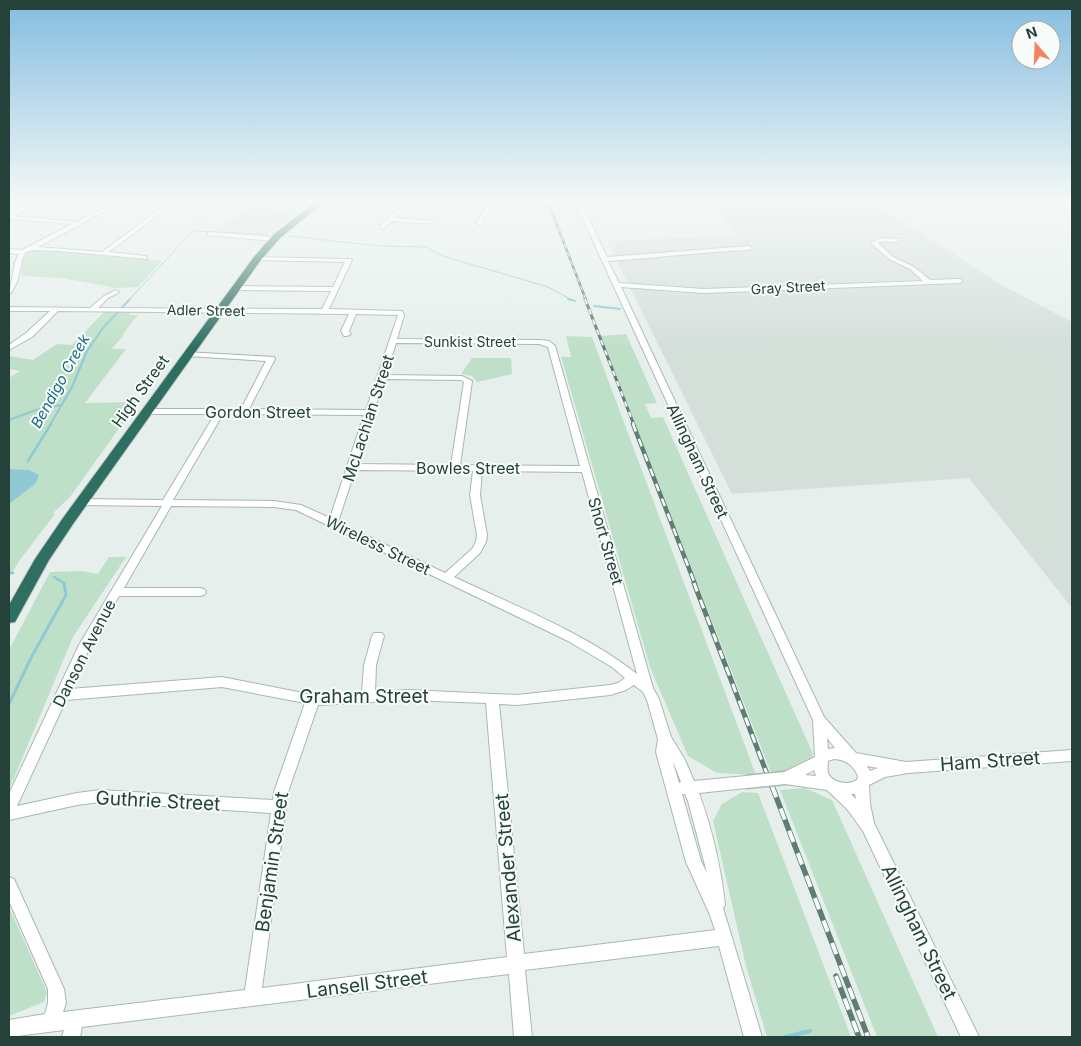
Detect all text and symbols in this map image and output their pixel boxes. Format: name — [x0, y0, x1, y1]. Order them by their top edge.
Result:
north arrow — [1011, 20, 1061, 70]
text: N — [1024, 22, 1039, 42]
street label: Gray Street — [750, 277, 826, 297]
street label: Adler Street — [167, 301, 246, 319]
water label: Bendigo Creek — [26, 330, 94, 431]
street label: Sunkist Street — [424, 333, 516, 350]
street label: High Street — [107, 351, 173, 431]
street label: McLachlan Street — [338, 352, 398, 484]
street label: Allingham Street — [663, 401, 733, 521]
street label: Gordon Street — [205, 402, 311, 422]
street label: Bowles Street — [416, 458, 520, 478]
street label: Short Street — [584, 495, 628, 587]
street label: Wireless Street — [322, 511, 434, 579]
street label: Danson Avenue — [48, 596, 120, 710]
street label: Graham Street — [299, 685, 429, 708]
street label: Ham Street — [939, 746, 1041, 776]
street label: Guthrie Street — [95, 786, 221, 816]
street label: Benjamin Street — [251, 790, 293, 934]
street label: Alexander Street — [490, 793, 526, 943]
street label: Allingham Street — [876, 861, 962, 1003]
street label: Lansell Street — [305, 965, 429, 1003]

